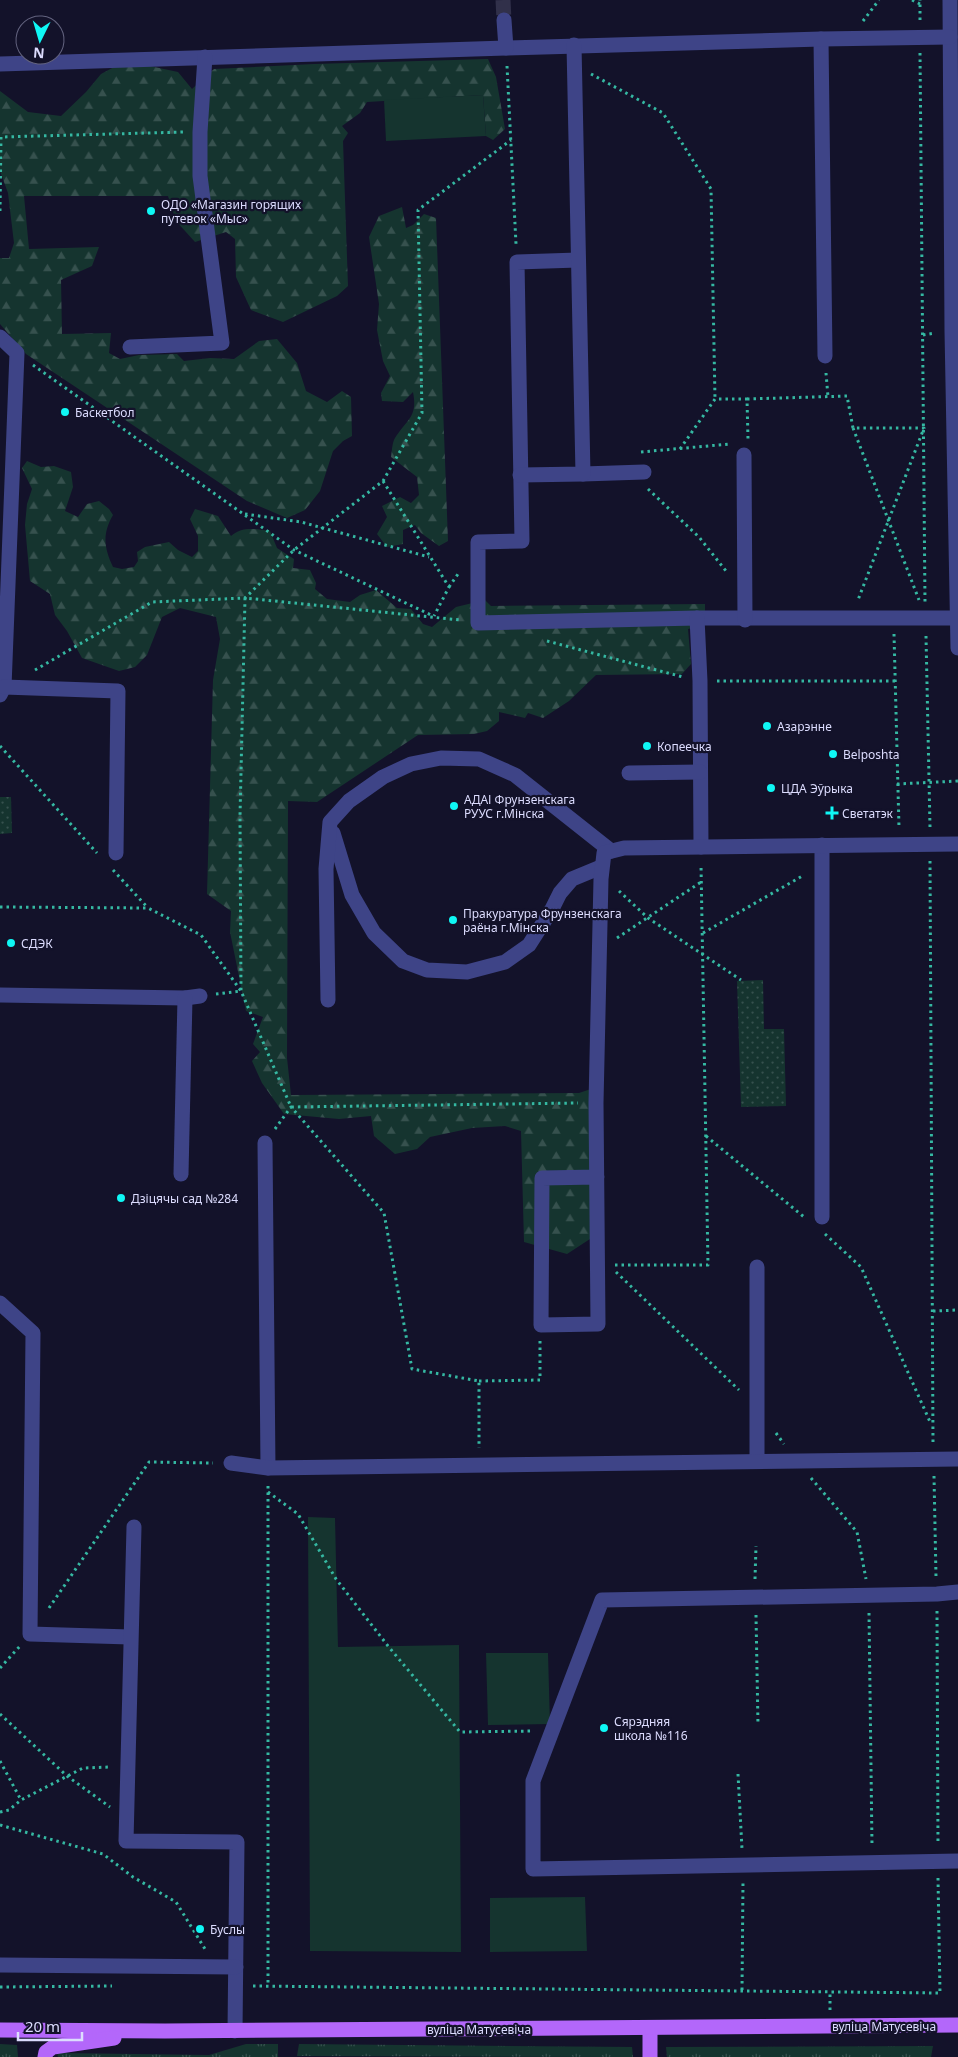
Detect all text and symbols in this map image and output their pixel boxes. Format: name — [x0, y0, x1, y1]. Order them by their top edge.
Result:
north arrow — [15, 15, 65, 65]
text: N — [32, 43, 45, 63]
place label: ОДО «Магазин горящих путевок «Мыс» — [161, 196, 302, 227]
marker: ОДО «Магазин горящих путевок «Мыс» — [145, 205, 157, 217]
place label: Баскетбол — [75, 404, 135, 421]
marker: Баскетбол — [59, 406, 71, 418]
place label: Азарэнне — [777, 718, 832, 735]
marker: Азарэнне — [761, 720, 773, 732]
place label: Копеечка — [657, 738, 712, 755]
marker: Копеечка — [641, 740, 653, 752]
place label: Belposhta — [843, 746, 900, 763]
marker: Belposhta — [827, 748, 839, 760]
place label: ЦДА Эўрыка — [781, 780, 853, 797]
marker: ЦДА Эўрыка — [765, 782, 777, 794]
place label: АДАІ Фрунзенскага РУУС г.Мінска — [464, 791, 575, 822]
marker: АДАІ Фрунзенскага РУУС г.Мінска — [448, 800, 460, 812]
place label: Светатэк — [842, 805, 894, 822]
marker: Светатэк — [826, 807, 838, 819]
place label: Пракуратура Фрунзенскага раёна г.Мінска — [463, 905, 622, 936]
marker: Пракуратура Фрунзенскага раёна г.Мінска — [447, 914, 459, 926]
place label: СДЭК — [21, 935, 53, 952]
marker: СДЭК — [5, 937, 17, 949]
place label: Дзіцячы сад №284 — [131, 1190, 238, 1207]
marker: Дзіцячы сад №284 — [115, 1192, 127, 1204]
place label: Сярэдняя школа №116 — [614, 1713, 688, 1744]
marker: Сярэдняя школа №116 — [598, 1722, 610, 1734]
place label: Буслы — [210, 1921, 245, 1938]
marker: Буслы — [194, 1923, 206, 1935]
scale bar — [18, 2010, 81, 2042]
text: 20 m — [25, 2016, 60, 2036]
street label: вуліца Матусевіча — [832, 2018, 936, 2035]
street label: вуліца Матусевіча — [427, 2021, 531, 2038]

